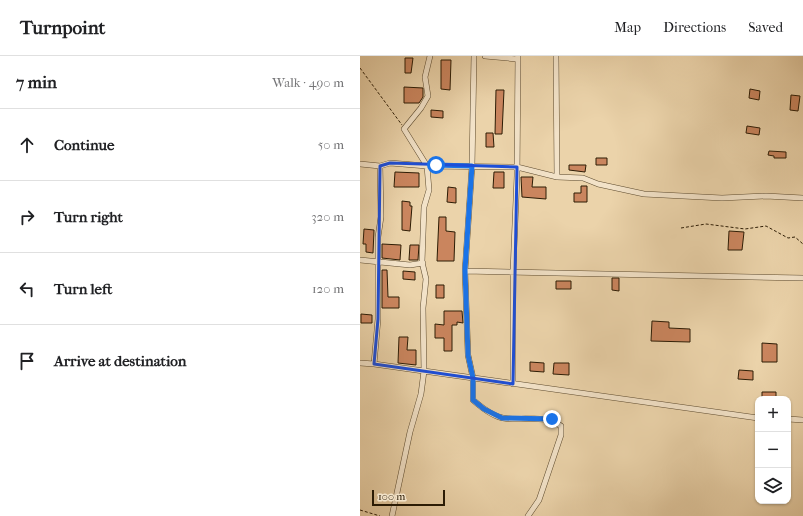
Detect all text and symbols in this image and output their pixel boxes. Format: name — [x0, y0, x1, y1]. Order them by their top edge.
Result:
text: Turnpoint — [20, 17, 105, 39]
text: Map — [614, 19, 641, 36]
text: Directions — [663, 19, 726, 36]
text: Saved — [748, 19, 783, 36]
text: 7 min — [16, 72, 57, 92]
text: Walk · 490 m — [272, 75, 344, 90]
icon: ahead — [16, 134, 38, 156]
text: Continue — [54, 136, 114, 154]
text: 50 m — [318, 137, 344, 152]
route start — [427, 156, 445, 174]
icon: right — [16, 206, 38, 228]
text: Turn right — [54, 208, 123, 226]
text: 320 m — [311, 209, 344, 224]
icon: left — [16, 278, 38, 300]
text: Turn left — [54, 280, 112, 298]
text: 120 m — [312, 281, 344, 296]
icon: arrive — [16, 350, 38, 372]
text: Arrive at destination — [54, 352, 186, 370]
map controls — [755, 396, 791, 504]
button: + — [755, 396, 791, 432]
route end — [543, 410, 561, 428]
button: − — [755, 432, 791, 468]
button: layers — [755, 468, 791, 504]
scale bar — [372, 488, 445, 507]
text: 100 m — [378, 490, 406, 503]

